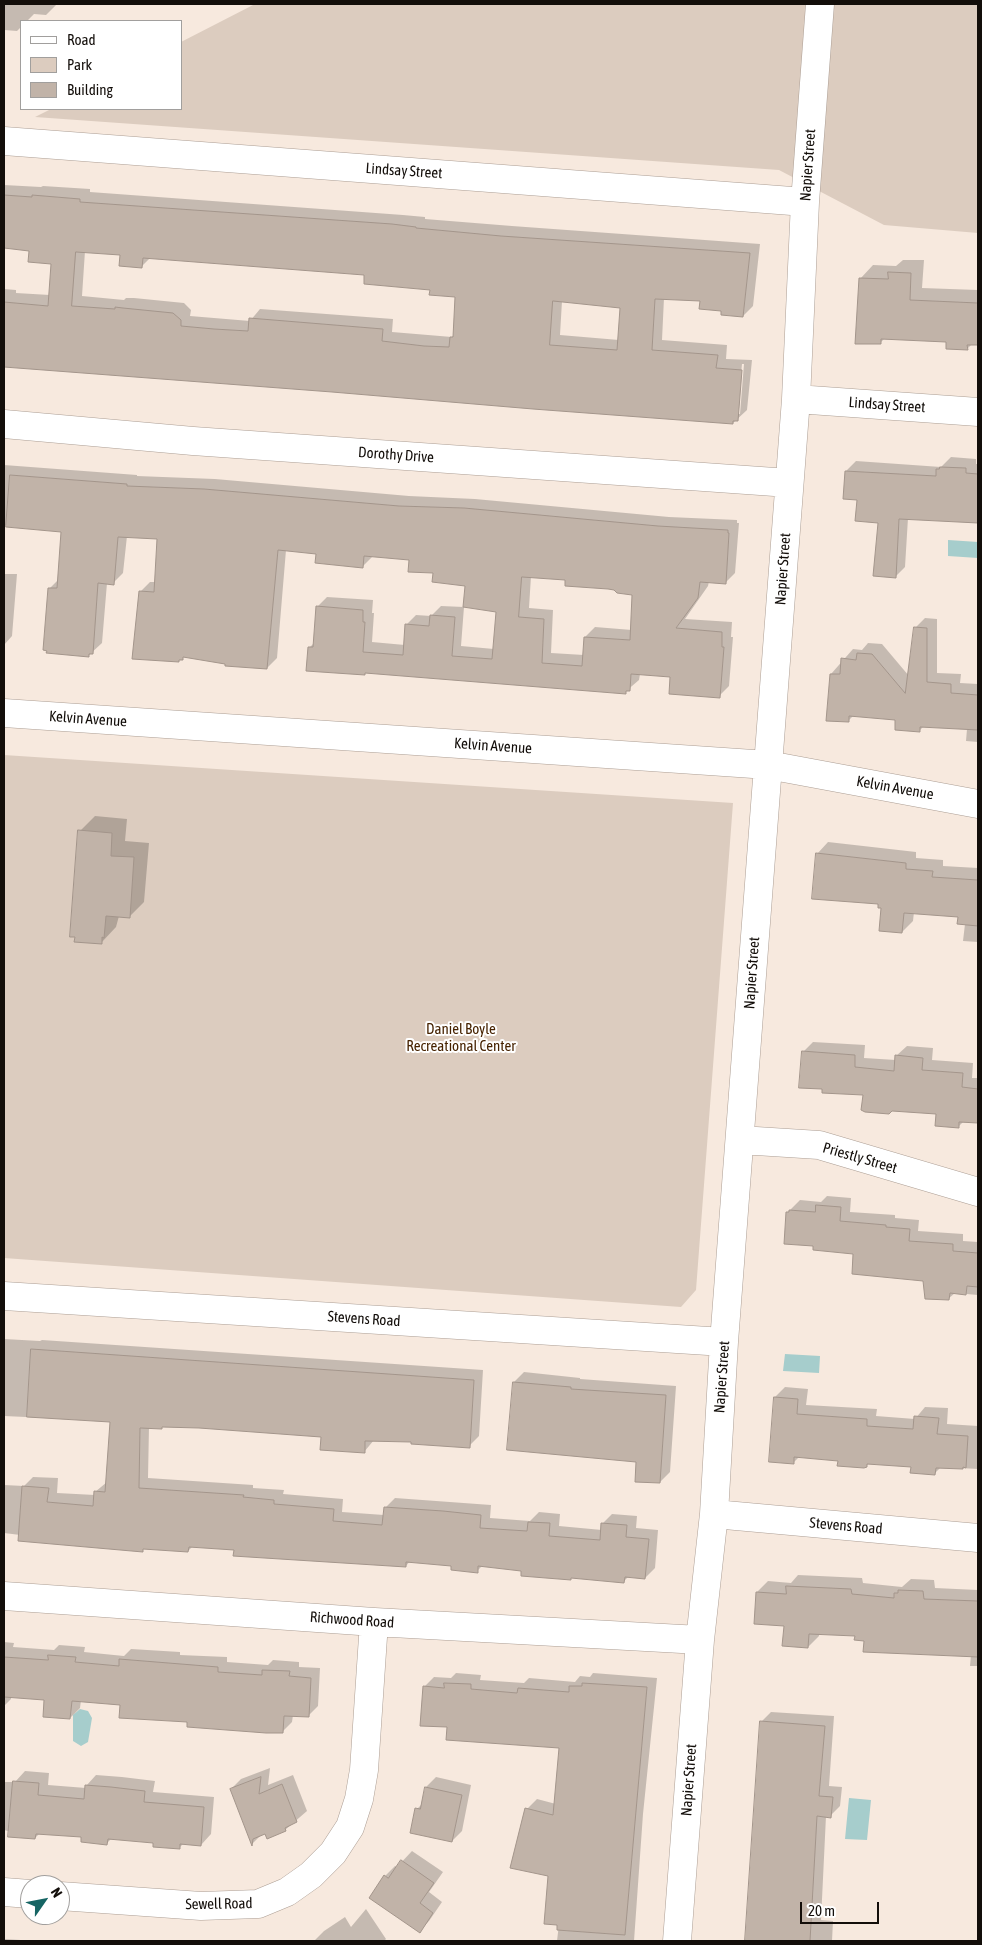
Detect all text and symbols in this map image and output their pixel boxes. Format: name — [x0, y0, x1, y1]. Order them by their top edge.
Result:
legend — [20, 20, 182, 110]
text: Road — [67, 31, 96, 48]
text: Park — [67, 56, 92, 73]
text: Building — [67, 81, 113, 98]
street label: Napier Street — [796, 128, 820, 202]
street label: Lindsay Street — [365, 159, 443, 183]
street label: Lindsay Street — [848, 393, 926, 417]
street label: Dorothy Drive — [358, 443, 434, 467]
street label: Napier Street — [771, 532, 795, 606]
street label: Kelvin Avenue — [48, 707, 128, 731]
street label: Kelvin Avenue — [453, 734, 533, 758]
street label: Kelvin Avenue — [855, 772, 935, 804]
street label: Napier Street — [740, 936, 764, 1010]
park label: Daniel Boyle Recreational Center — [406, 1020, 516, 1055]
street label: Priestly Street — [821, 1139, 899, 1177]
street label: Stevens Road — [327, 1307, 401, 1331]
street label: Napier Street — [710, 1340, 734, 1414]
street label: Stevens Road — [809, 1514, 883, 1538]
street label: Richwood Road — [309, 1608, 395, 1632]
street label: Napier Street — [677, 1743, 701, 1817]
north arrow — [20, 1875, 70, 1925]
text: N — [48, 1885, 66, 1900]
scale bar — [802, 1892, 881, 1924]
street label: Sewell Road — [185, 1894, 253, 1914]
text: 20 m — [808, 1902, 835, 1919]

